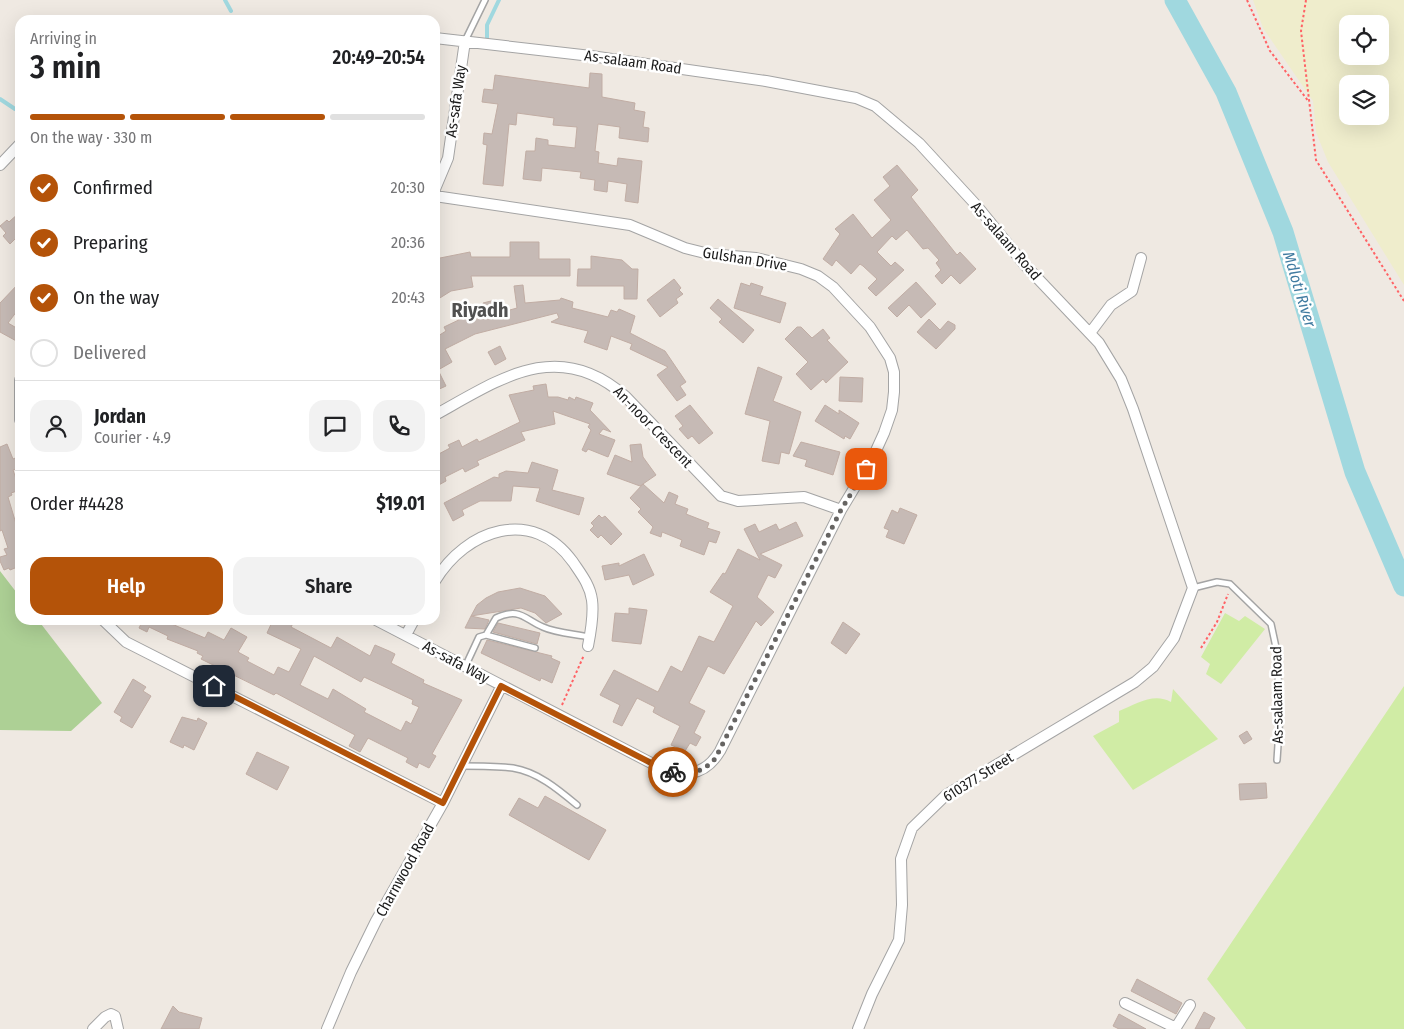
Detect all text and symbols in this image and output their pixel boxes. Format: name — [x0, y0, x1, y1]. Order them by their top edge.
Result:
map controls — [1339, 15, 1389, 125]
button: locate — [1339, 15, 1389, 65]
text: Arriving in — [30, 29, 97, 48]
text: 20:49–20:54 — [333, 46, 425, 69]
street label: As-salaam Road — [583, 46, 683, 78]
text: 3 min — [30, 48, 101, 86]
street label: As-safa Way — [442, 63, 470, 138]
button: layers — [1339, 75, 1389, 125]
text: On the way · 330 m — [30, 128, 152, 147]
icon: check — [30, 174, 58, 202]
text: Confirmed — [73, 176, 153, 199]
text: 20:30 — [391, 178, 425, 197]
street label: As-salaam Road — [967, 198, 1045, 284]
icon: check — [30, 229, 58, 257]
text: Preparing — [73, 231, 148, 254]
text: 20:36 — [391, 233, 425, 252]
street label: Gulshan Drive — [701, 243, 789, 275]
water label: Mdloti River — [1279, 249, 1320, 330]
icon: check — [30, 284, 58, 312]
text: On the way — [73, 286, 159, 309]
text: 20:43 — [392, 288, 425, 307]
district label: Riyadh — [452, 298, 508, 322]
text: Delivered — [73, 341, 147, 364]
street label: An-noor Crescent — [610, 383, 696, 472]
button: person — [30, 400, 82, 452]
button: chat — [309, 400, 361, 452]
button: phone — [373, 400, 425, 452]
text: Jordan — [94, 405, 146, 428]
text: Courier · 4.9 — [94, 428, 171, 447]
pin — [845, 448, 887, 490]
icon: bag — [852, 455, 880, 483]
text: Order #4428 — [30, 492, 124, 515]
text: $19.01 — [376, 492, 425, 515]
button: Help — [30, 557, 223, 615]
button: Share — [233, 557, 425, 615]
street label: As-safa Way — [420, 637, 493, 687]
street label: As-salaam Road — [1267, 646, 1287, 744]
pin — [193, 665, 235, 707]
icon: home — [200, 672, 228, 700]
courier — [648, 747, 698, 797]
street label: 610377 Street — [939, 748, 1017, 806]
icon: bike — [659, 758, 687, 786]
street label: Charnwood Road — [372, 820, 438, 920]

